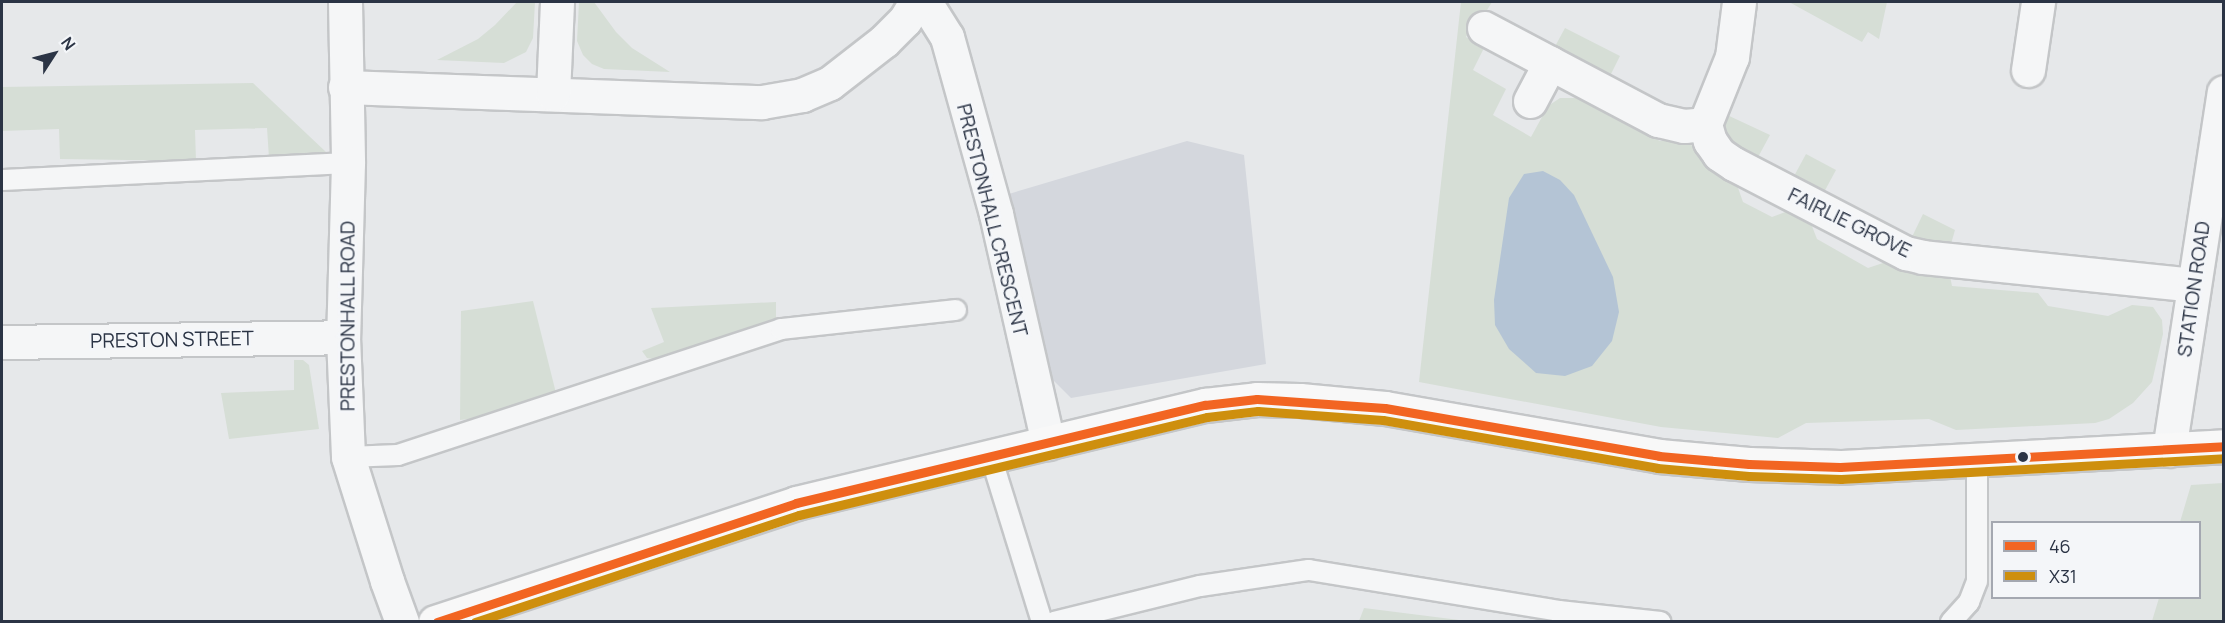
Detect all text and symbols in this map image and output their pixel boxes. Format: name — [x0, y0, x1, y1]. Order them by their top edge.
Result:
north arrow — [24, 24, 84, 84]
text: N — [56, 32, 81, 55]
street label: PRESTONHALL CRESCENT — [952, 101, 1034, 339]
street label: FAIRLIE GROVE — [1784, 182, 1916, 262]
street label: PRESTONHALL ROAD — [335, 220, 359, 412]
street label: STATION ROAD — [2172, 220, 2214, 358]
street label: PRESTON STREET — [90, 326, 254, 352]
unlabelled marker — [2017, 451, 2029, 463]
legend — [1991, 521, 2201, 599]
text: 46 — [2049, 534, 2071, 558]
text: X31 — [2049, 564, 2077, 588]

